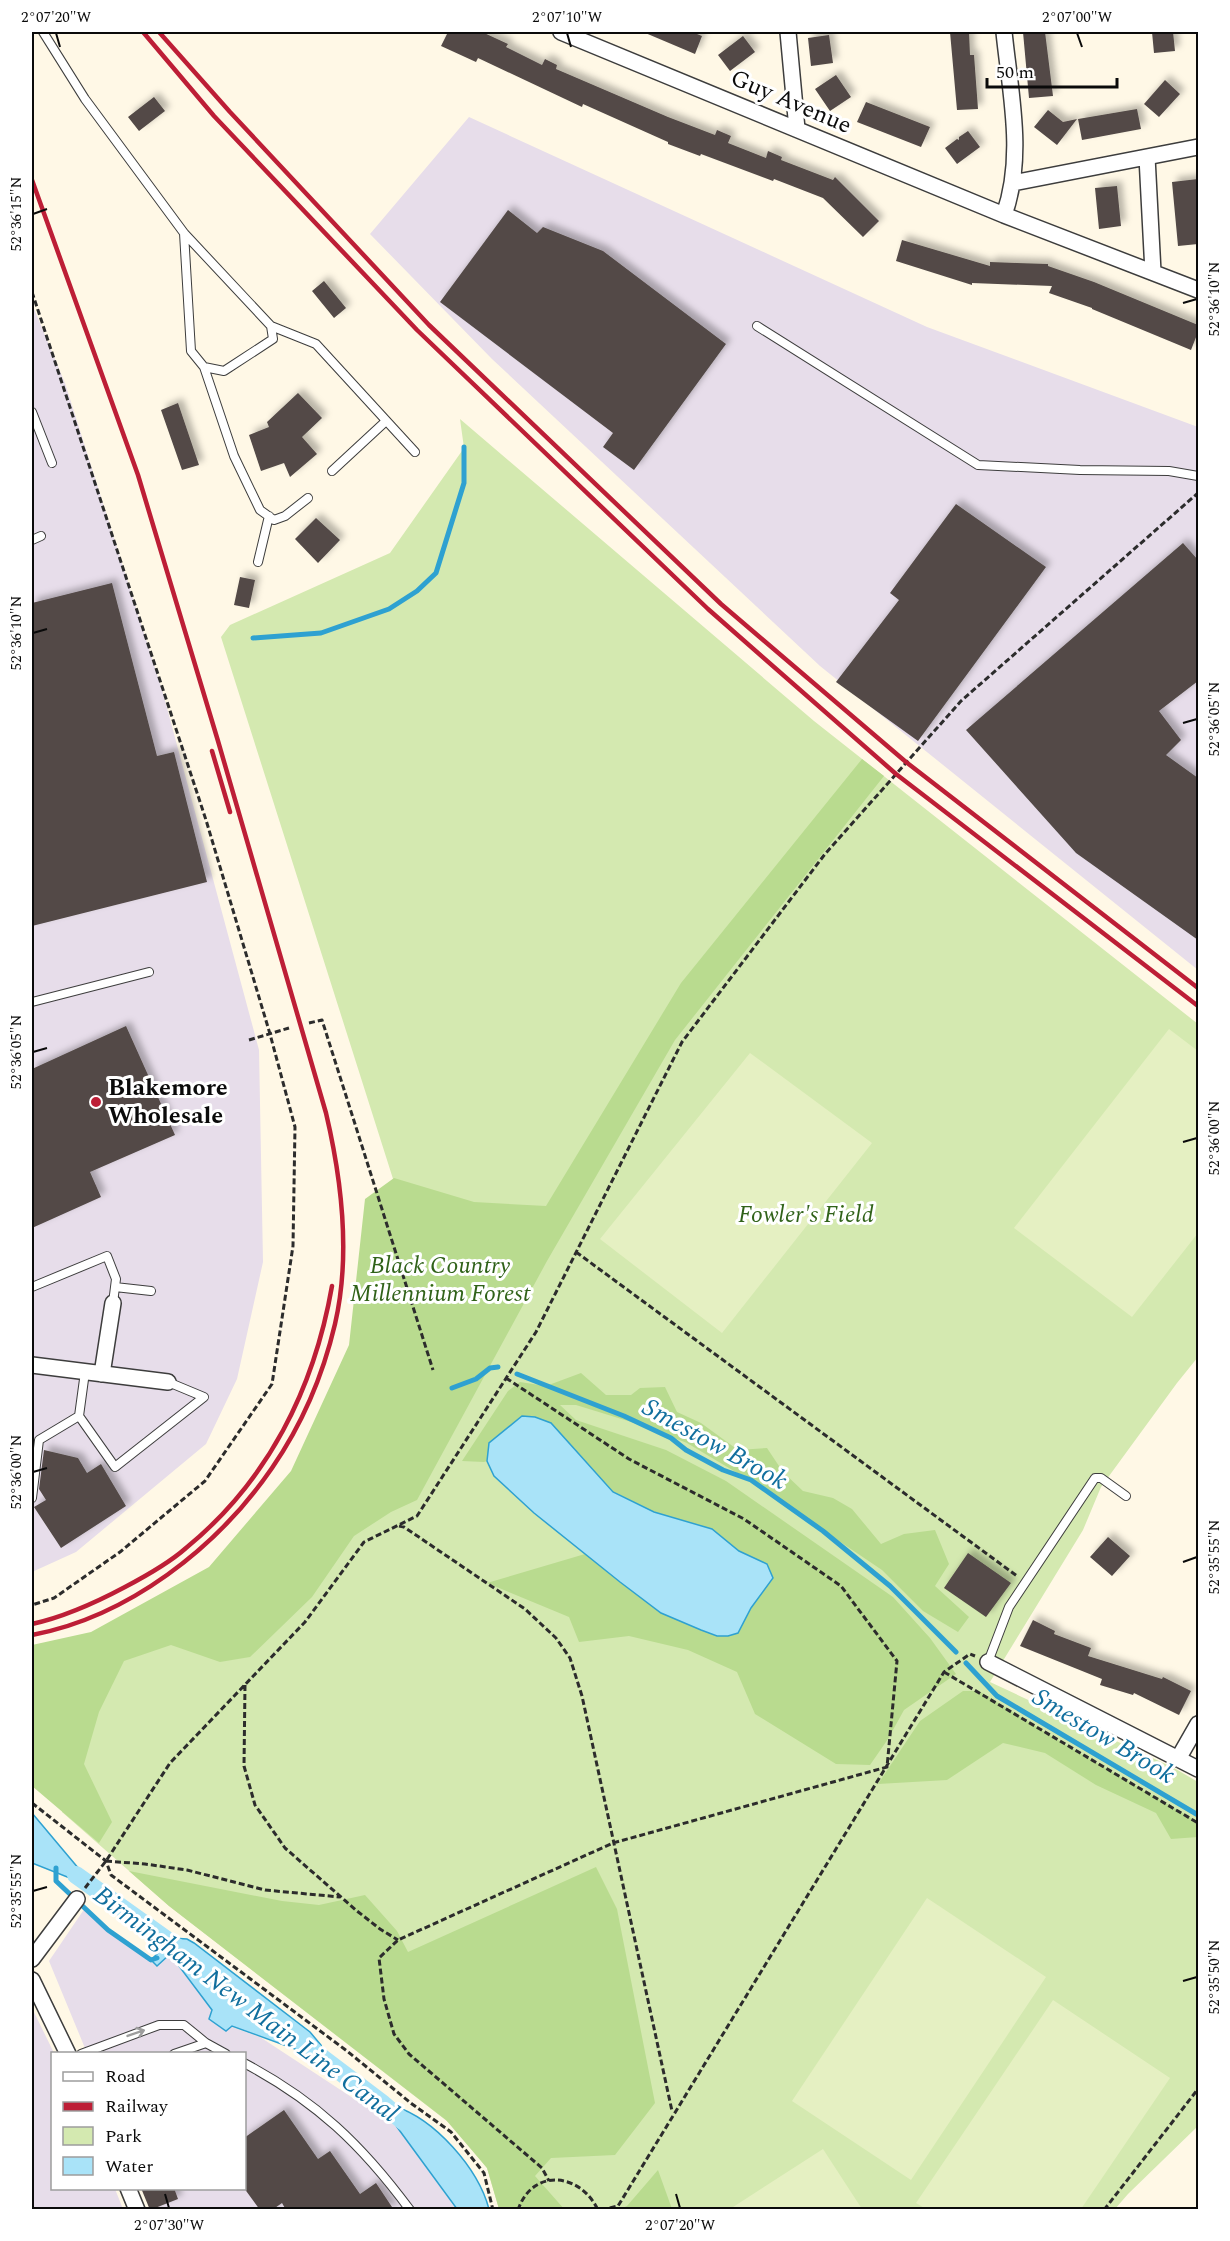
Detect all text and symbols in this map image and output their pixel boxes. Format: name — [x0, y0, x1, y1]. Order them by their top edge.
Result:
text: 2°07'20"W — [21, 6, 91, 29]
text: 2°07'10"W — [532, 6, 602, 29]
text: 2°07'00"W — [1042, 6, 1112, 29]
scale bar — [987, 51, 1118, 89]
text: 50 m — [996, 59, 1034, 86]
street label: Guy Avenue — [725, 60, 857, 144]
text: 52°36'15"N — [5, 176, 28, 252]
text: 52°36'10"N — [1203, 261, 1226, 337]
text: 52°36'10"N — [5, 595, 28, 671]
text: 52°36'05"N — [1203, 681, 1226, 757]
text: 52°36'05"N — [5, 1014, 28, 1090]
place label: Blakemore Wholesale — [108, 1070, 228, 1134]
marker: Blakemore Wholesale — [89, 1095, 103, 1109]
text: 52°36'00"N — [1203, 1100, 1226, 1176]
park label: Fowler's Field — [738, 1197, 874, 1233]
park label: Black Country Millennium Forest — [350, 1248, 531, 1312]
water label: Smestow Brook — [635, 1388, 795, 1500]
text: 52°36'00"N — [5, 1434, 28, 1510]
text: 52°35'55"N — [1203, 1519, 1226, 1595]
water label: Smestow Brook — [1025, 1677, 1183, 1795]
text: 52°35'55"N — [5, 1853, 28, 1929]
water label: Birmingham New Main Line Canal — [85, 1876, 407, 2133]
text: 52°35'50"N — [1203, 1939, 1226, 2015]
one-way arrow — [126, 2027, 145, 2038]
legend — [51, 2052, 246, 2190]
text: Road — [105, 2063, 146, 2090]
text: Railway — [105, 2093, 169, 2120]
text: Park — [105, 2123, 142, 2150]
text: Water — [105, 2153, 153, 2180]
text: 2°07'30"W — [134, 2214, 204, 2237]
text: 2°07'20"W — [645, 2214, 715, 2237]

